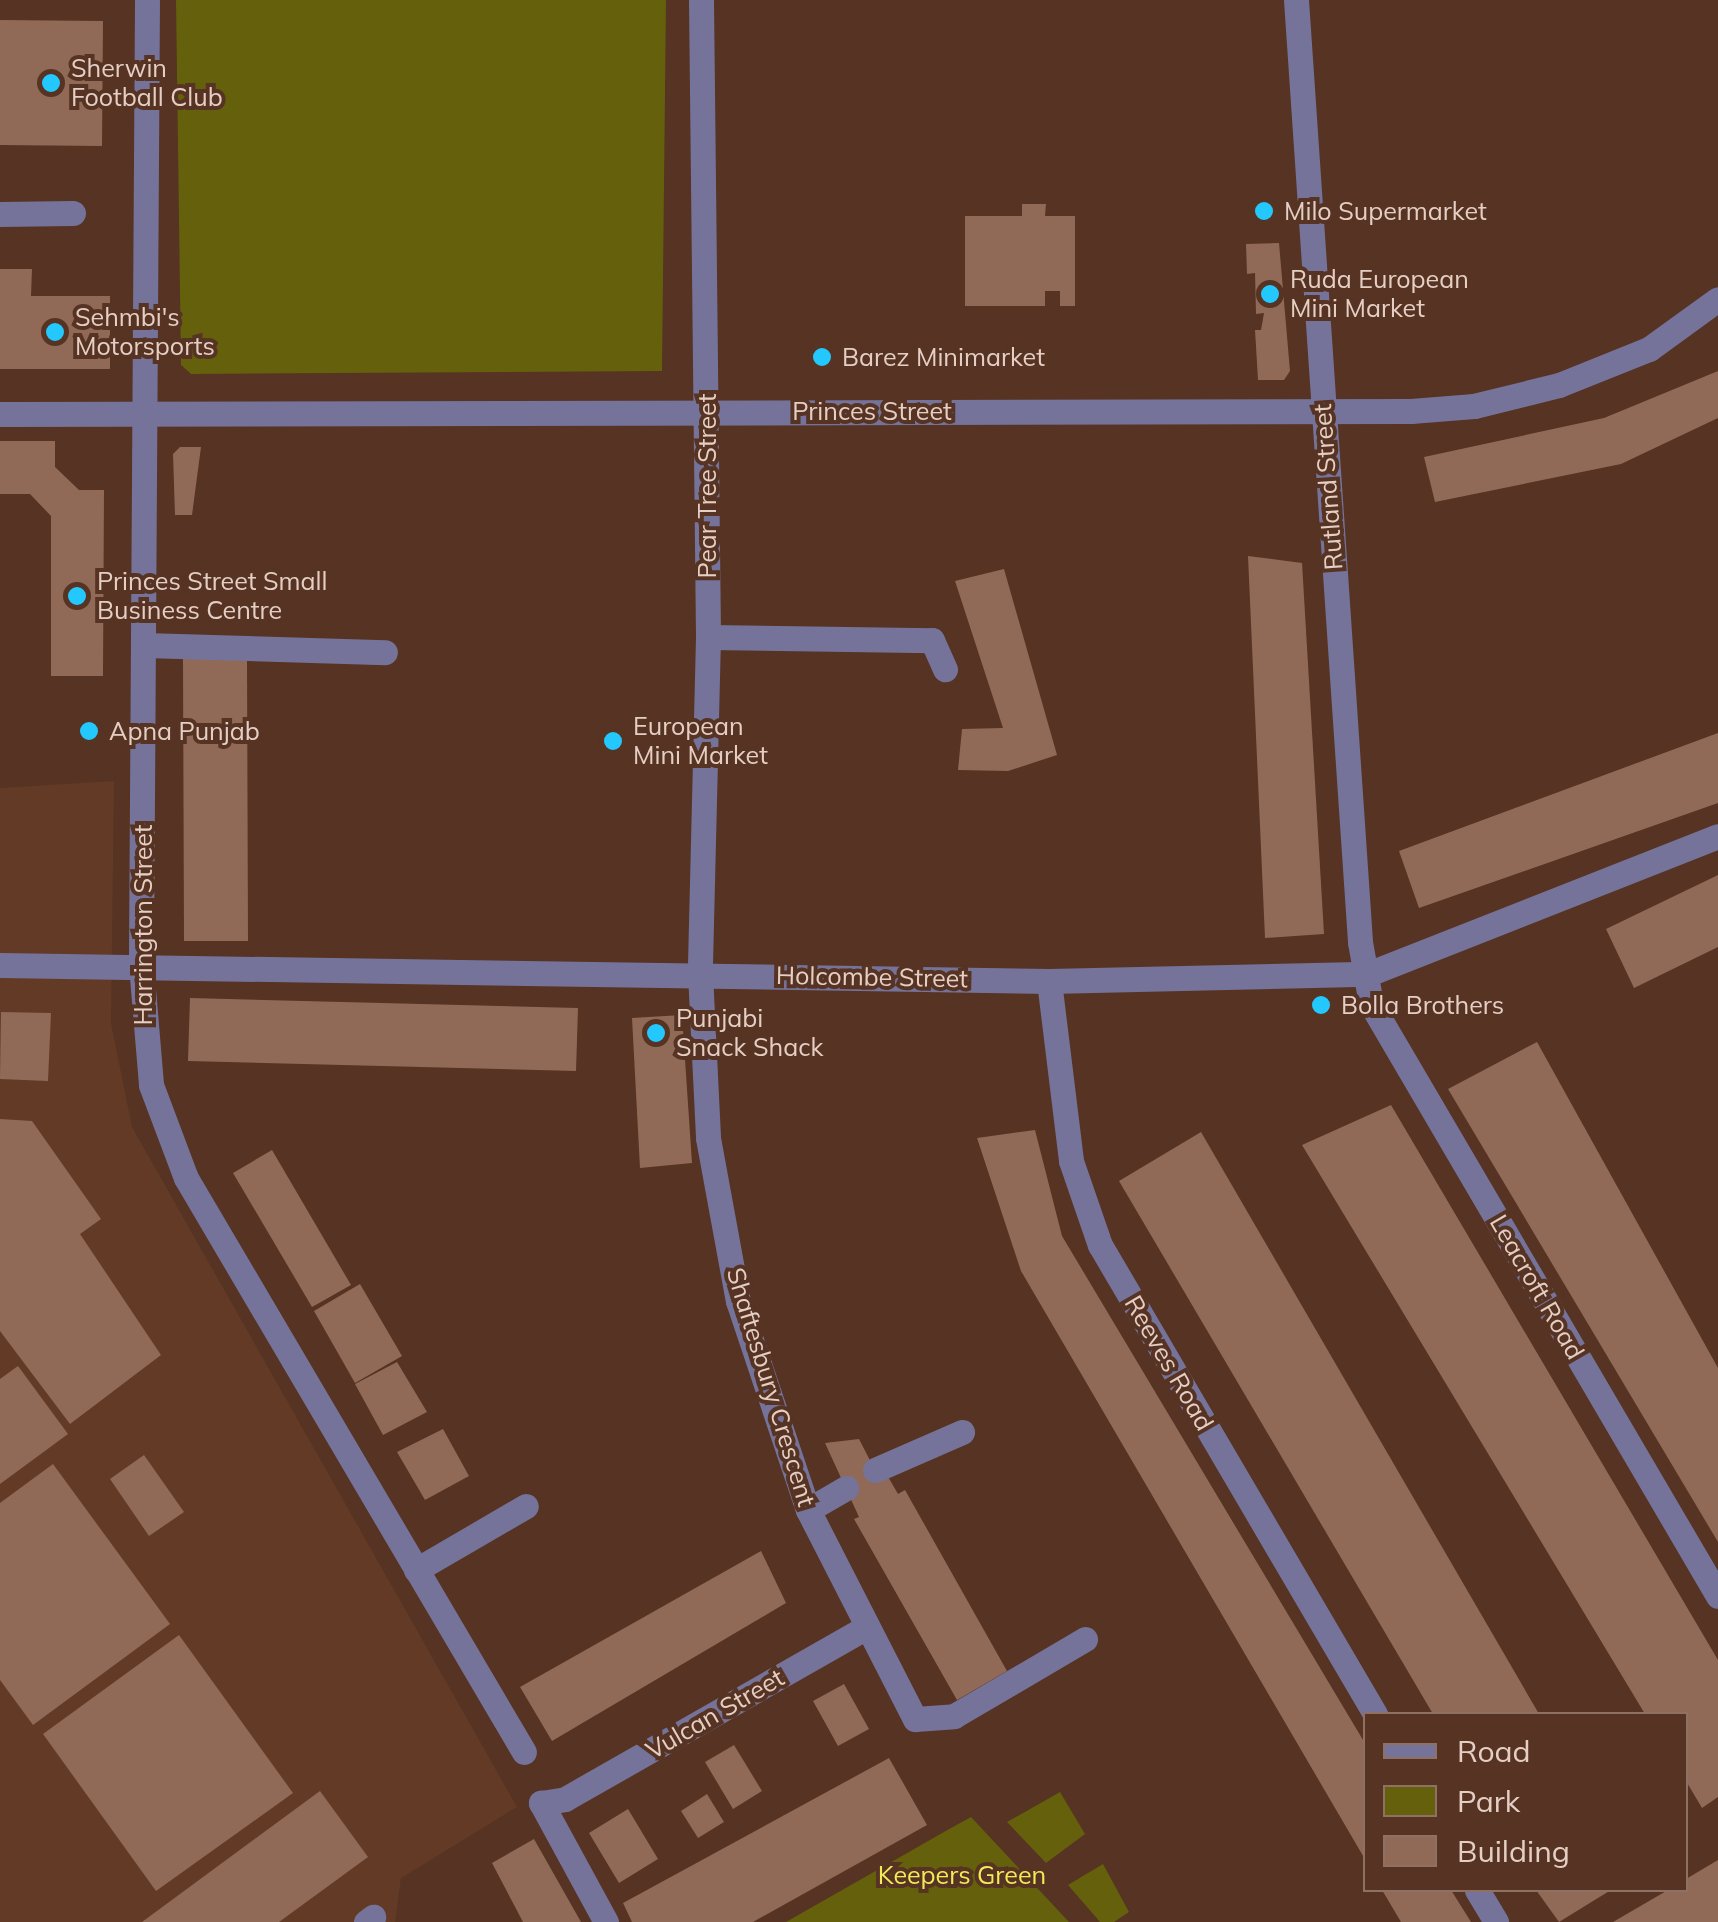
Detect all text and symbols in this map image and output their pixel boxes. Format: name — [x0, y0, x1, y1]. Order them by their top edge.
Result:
place label: Sherwin Football Club — [71, 54, 223, 113]
marker: Sherwin Football Club — [40, 72, 62, 94]
place label: Milo Supermarket — [1284, 196, 1487, 226]
marker: Milo Supermarket — [1253, 200, 1275, 222]
place label: Ruda European Mini Market — [1290, 265, 1469, 324]
marker: Ruda European Mini Market — [1259, 283, 1281, 305]
place label: Sehmbi's Motorsports — [75, 303, 215, 362]
marker: Sehmbi's Motorsports — [44, 321, 66, 343]
place label: Barez Minimarket — [842, 342, 1045, 372]
marker: Barez Minimarket — [811, 346, 833, 368]
street label: Pear Tree Street — [692, 394, 722, 578]
street label: Princes Street — [792, 396, 952, 426]
street label: Rutland Street — [1307, 403, 1349, 571]
place label: Princes Street Small Business Centre — [97, 567, 327, 626]
marker: Princes Street Small Business Centre — [66, 585, 88, 607]
place label: European Mini Market — [633, 712, 768, 771]
place label: Apna Punjab — [109, 716, 260, 746]
marker: Apna Punjab — [78, 720, 100, 742]
marker: European Mini Market — [602, 730, 624, 752]
street label: Harrington Street — [128, 824, 158, 1026]
street label: Holcombe Street — [776, 960, 968, 994]
place label: Bolla Brothers — [1341, 990, 1504, 1020]
marker: Bolla Brothers — [1310, 994, 1332, 1016]
place label: Punjabi Snack Shack — [676, 1004, 823, 1063]
marker: Punjabi Snack Shack — [645, 1022, 667, 1044]
street label: Leacroft Road — [1484, 1209, 1590, 1365]
street label: Shaftesbury Crescent — [720, 1264, 822, 1510]
street label: Reeves Road — [1118, 1290, 1220, 1436]
street label: Vulcan Street — [641, 1662, 789, 1766]
legend — [1363, 1712, 1688, 1892]
text: Road — [1457, 1732, 1531, 1770]
text: Park — [1457, 1782, 1520, 1820]
text: Building — [1457, 1832, 1570, 1870]
park label: Keepers Green — [878, 1860, 1046, 1890]

